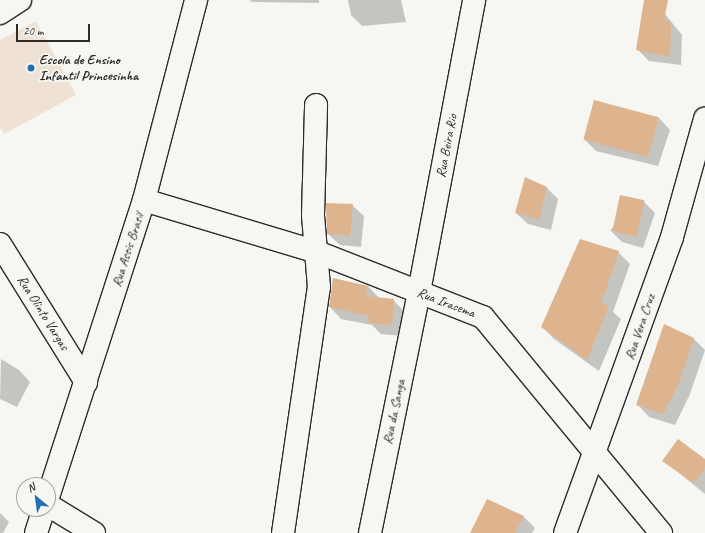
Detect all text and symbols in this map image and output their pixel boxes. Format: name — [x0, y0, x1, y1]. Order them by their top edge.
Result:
scale bar — [18, 16, 92, 42]
text: 20 m — [23, 23, 43, 39]
place label: Escola de Ensino Infantil Princesinha — [39, 52, 139, 84]
marker: Escola de Ensino Infantil Princesinha — [26, 63, 36, 73]
street label: Rua Beira Rio — [433, 113, 461, 179]
street label: Rua Assis Brasil — [108, 211, 148, 289]
street label: Rua Olinto Vargas — [13, 272, 73, 354]
street label: Rua Iracema — [415, 284, 477, 322]
street label: Rua Vera Cruz — [621, 292, 659, 362]
street label: Rua da Sanga — [379, 378, 409, 446]
north arrow — [16, 477, 56, 517]
text: N — [24, 480, 37, 495]

